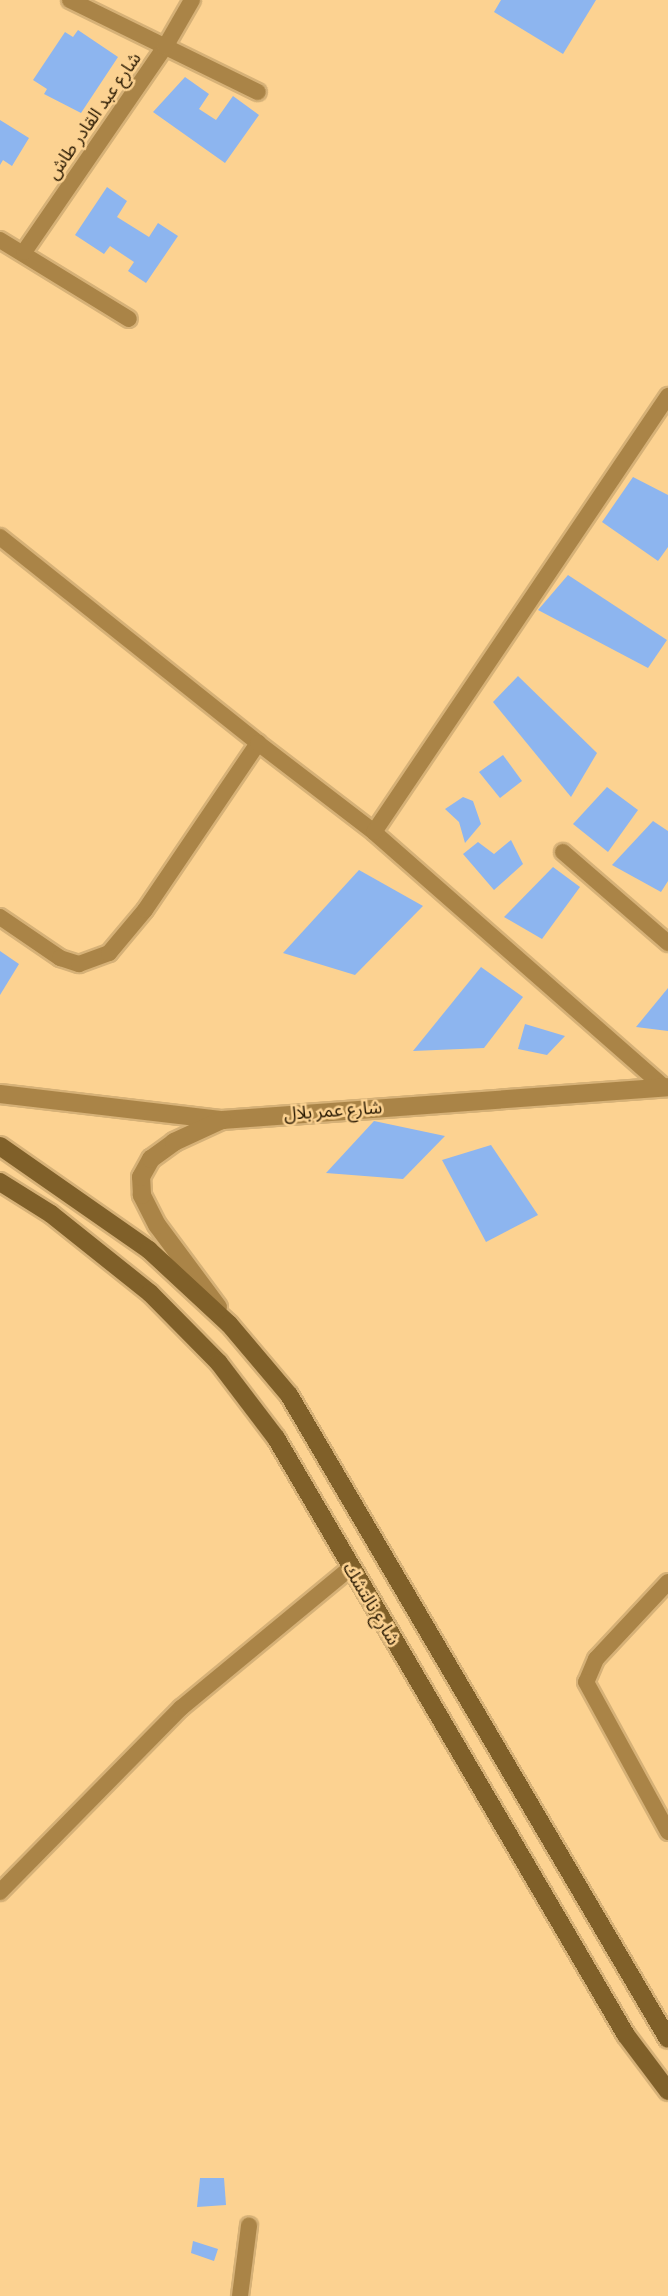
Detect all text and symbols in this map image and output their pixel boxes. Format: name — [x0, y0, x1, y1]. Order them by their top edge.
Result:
street label: شارع عبد القادر طاش — [42, 48, 146, 184]
street label: شارع عمر بلال — [283, 1097, 383, 1125]
street label: شارع نالتشك — [338, 1559, 404, 1649]

